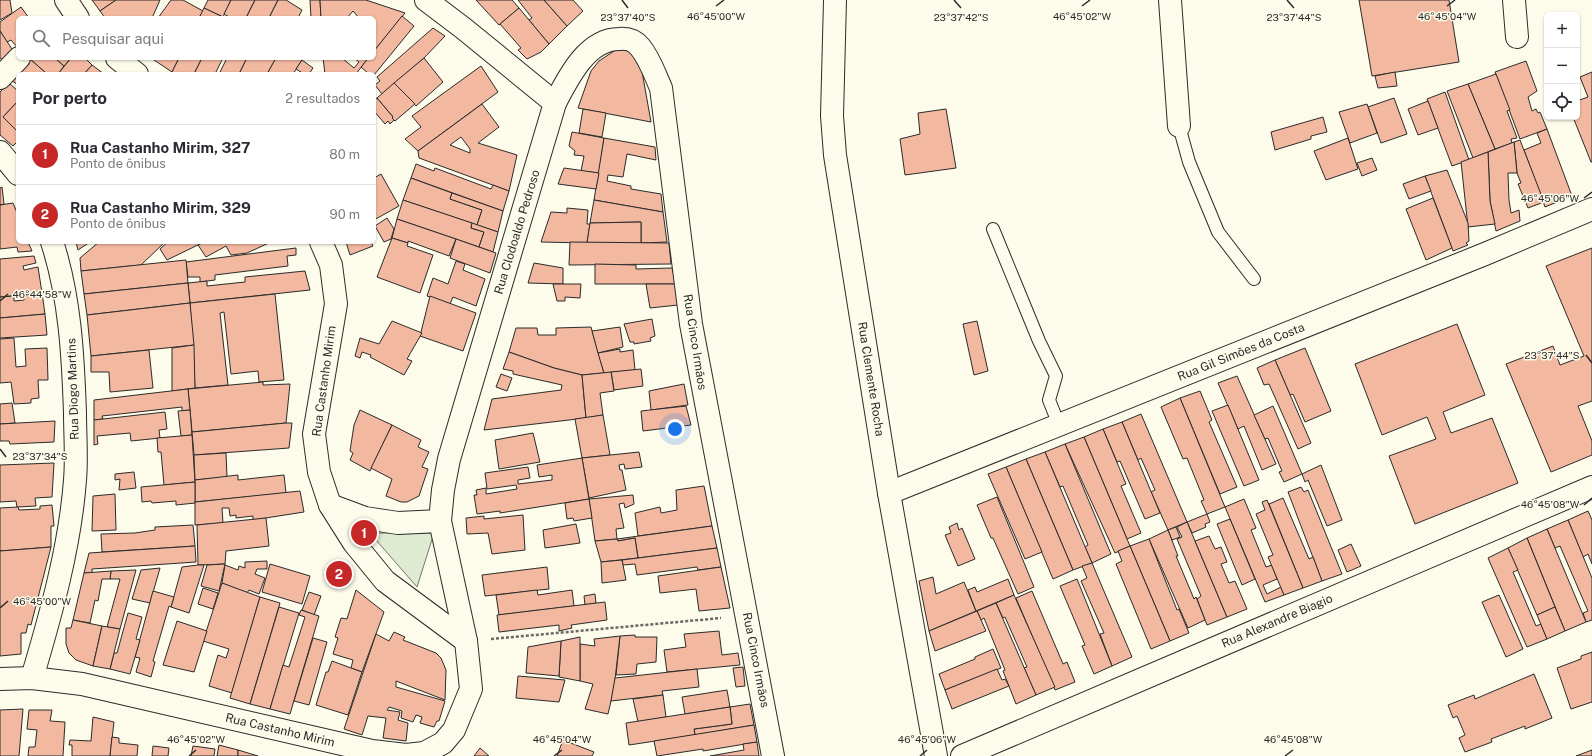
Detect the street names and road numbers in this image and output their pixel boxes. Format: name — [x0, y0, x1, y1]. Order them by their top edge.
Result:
street label: Rua Clodoaldo Pedroso — [491, 168, 543, 296]
street label: Rua Cinco Irmãos — [681, 293, 709, 391]
street label: Rua Gil Simões da Costa — [1175, 320, 1307, 384]
street label: Rua Clemente Rocha — [855, 321, 887, 437]
street label: Rua Castanho Mirim — [309, 325, 339, 437]
street label: Rua Diogo Martins — [64, 338, 82, 440]
street label: Rua Alexandre Biagio — [1219, 591, 1335, 651]
street label: Rua Cinco Irmãos — [740, 611, 772, 709]
street label: Rua Castanho Mirim — [224, 711, 336, 749]

